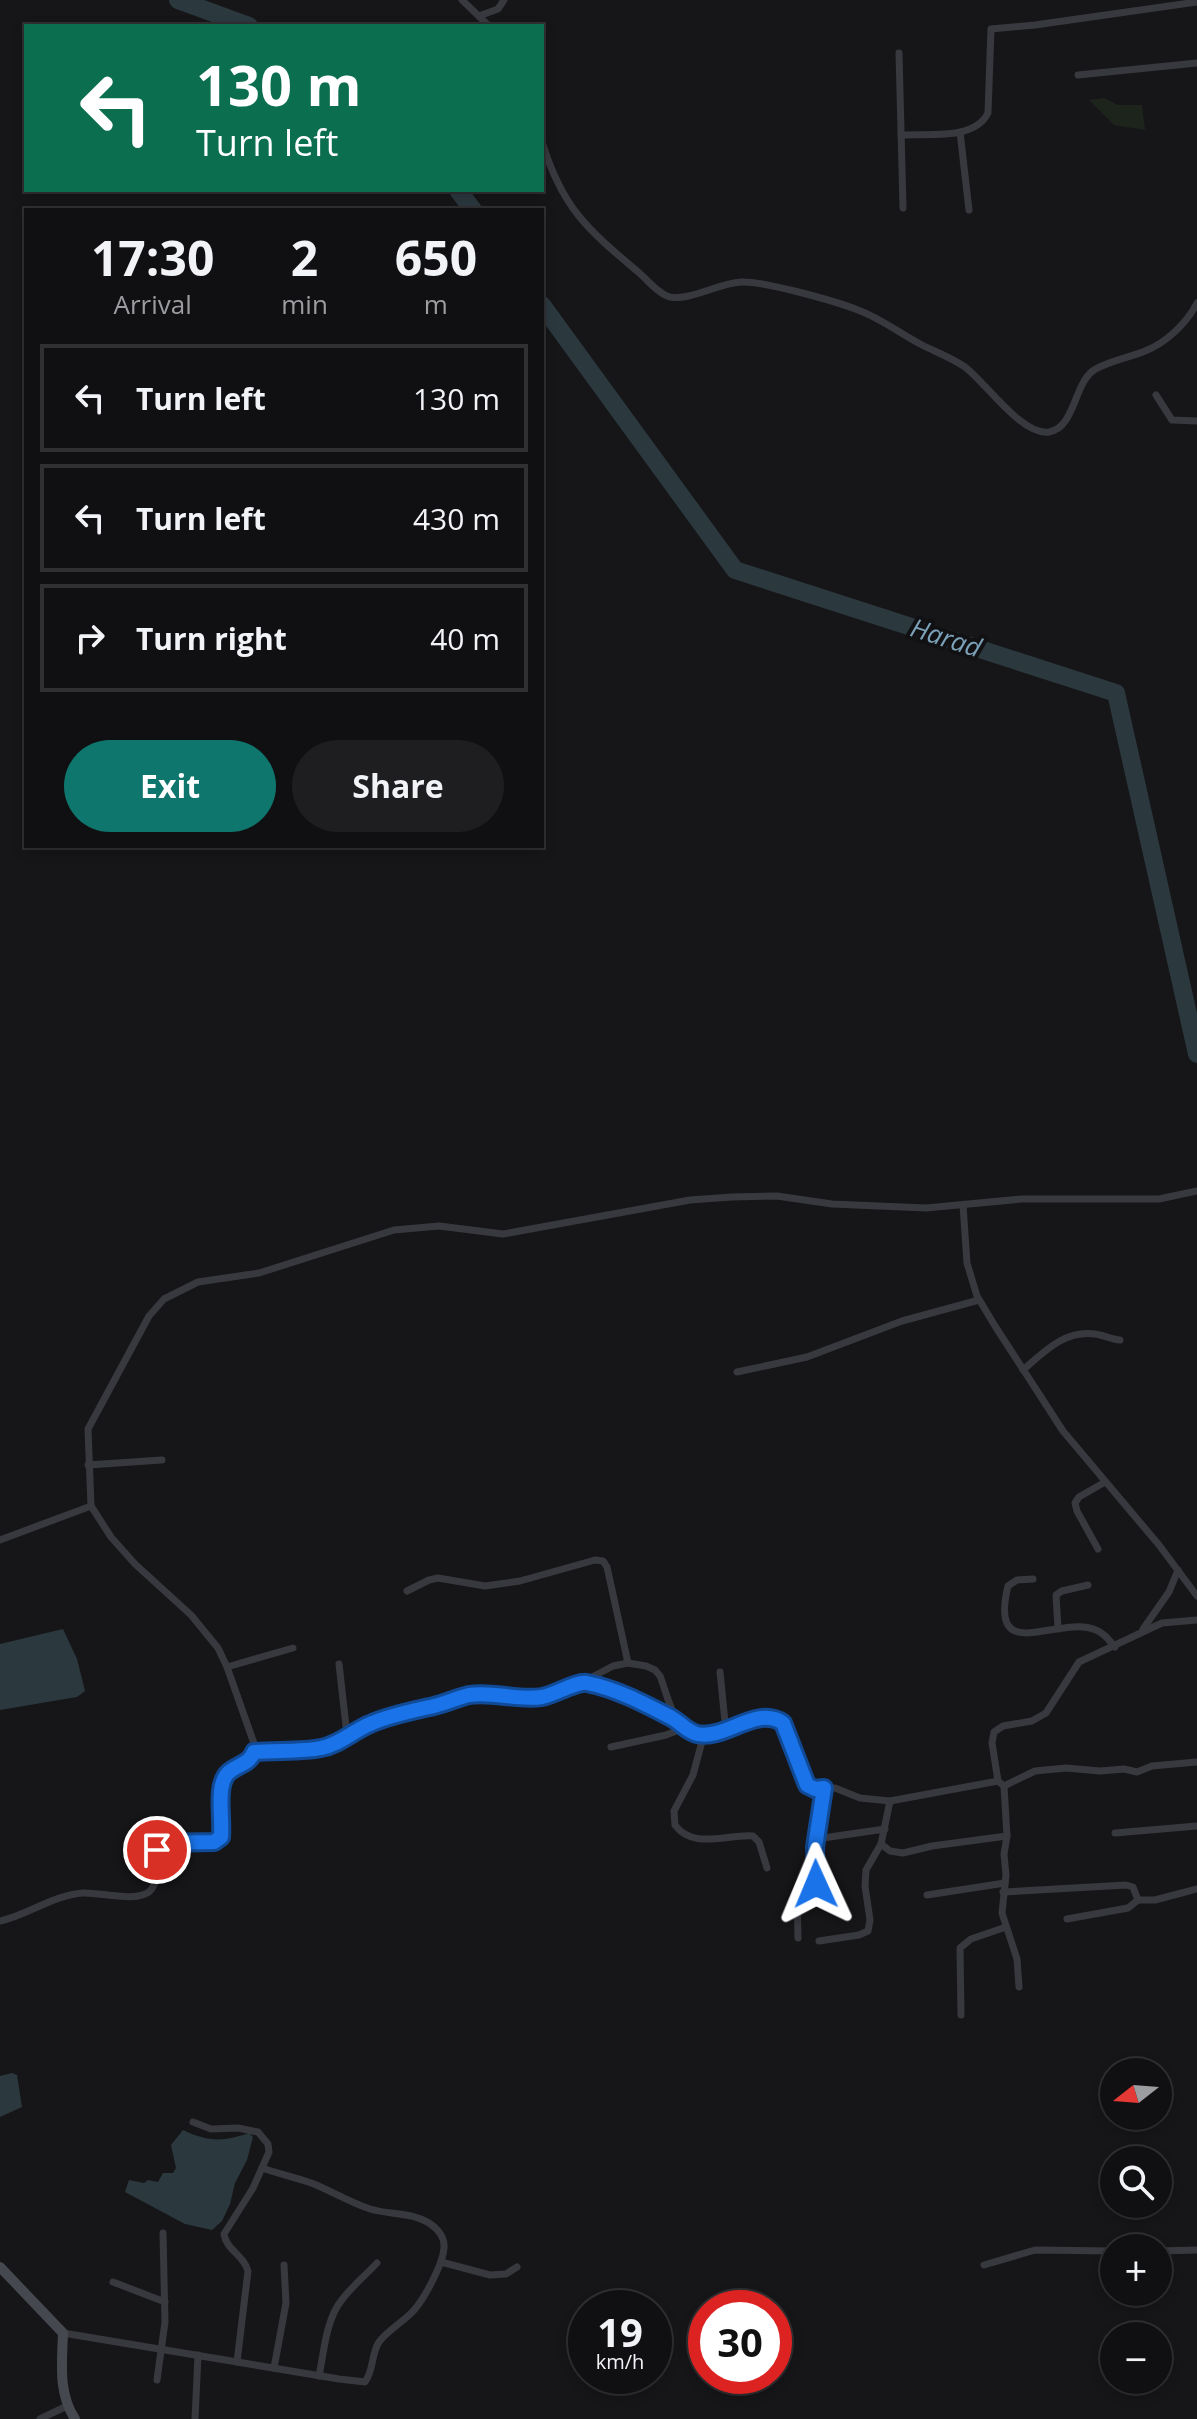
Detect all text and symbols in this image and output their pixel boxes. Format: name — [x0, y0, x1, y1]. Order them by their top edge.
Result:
text: 130 m — [196, 46, 362, 122]
icon: left — [64, 56, 168, 160]
text: Turn left — [196, 118, 338, 167]
text: 17:30 — [91, 225, 214, 290]
text: 2 — [291, 225, 318, 290]
text: 650 — [395, 225, 477, 290]
text: Arrival — [113, 286, 192, 322]
text: min — [281, 286, 328, 322]
text: m — [424, 286, 448, 322]
icon: left — [68, 376, 112, 420]
text: Turn left — [136, 378, 266, 419]
text: 130 m — [413, 378, 500, 419]
icon: left — [68, 496, 112, 540]
text: Turn left — [136, 498, 266, 539]
text: 430 m — [413, 498, 500, 539]
water label: Harad — [906, 609, 987, 666]
icon: right — [68, 616, 112, 660]
text: Turn right — [136, 618, 287, 659]
text: 40 m — [430, 618, 500, 659]
button: Exit — [64, 740, 276, 832]
button: Share — [292, 740, 504, 832]
pin — [123, 1816, 191, 1884]
icon: arrive — [135, 1828, 179, 1872]
position arrow — [774, 1842, 858, 1926]
north arrow — [1100, 2058, 1172, 2130]
map controls — [1100, 2058, 1172, 2394]
button: search — [1100, 2146, 1172, 2218]
button: + — [1100, 2234, 1172, 2306]
speed limit sign: 30 — [688, 2290, 792, 2394]
text: 19 — [597, 2304, 643, 2359]
button: − — [1100, 2322, 1172, 2394]
text: km/h — [596, 2348, 644, 2375]

